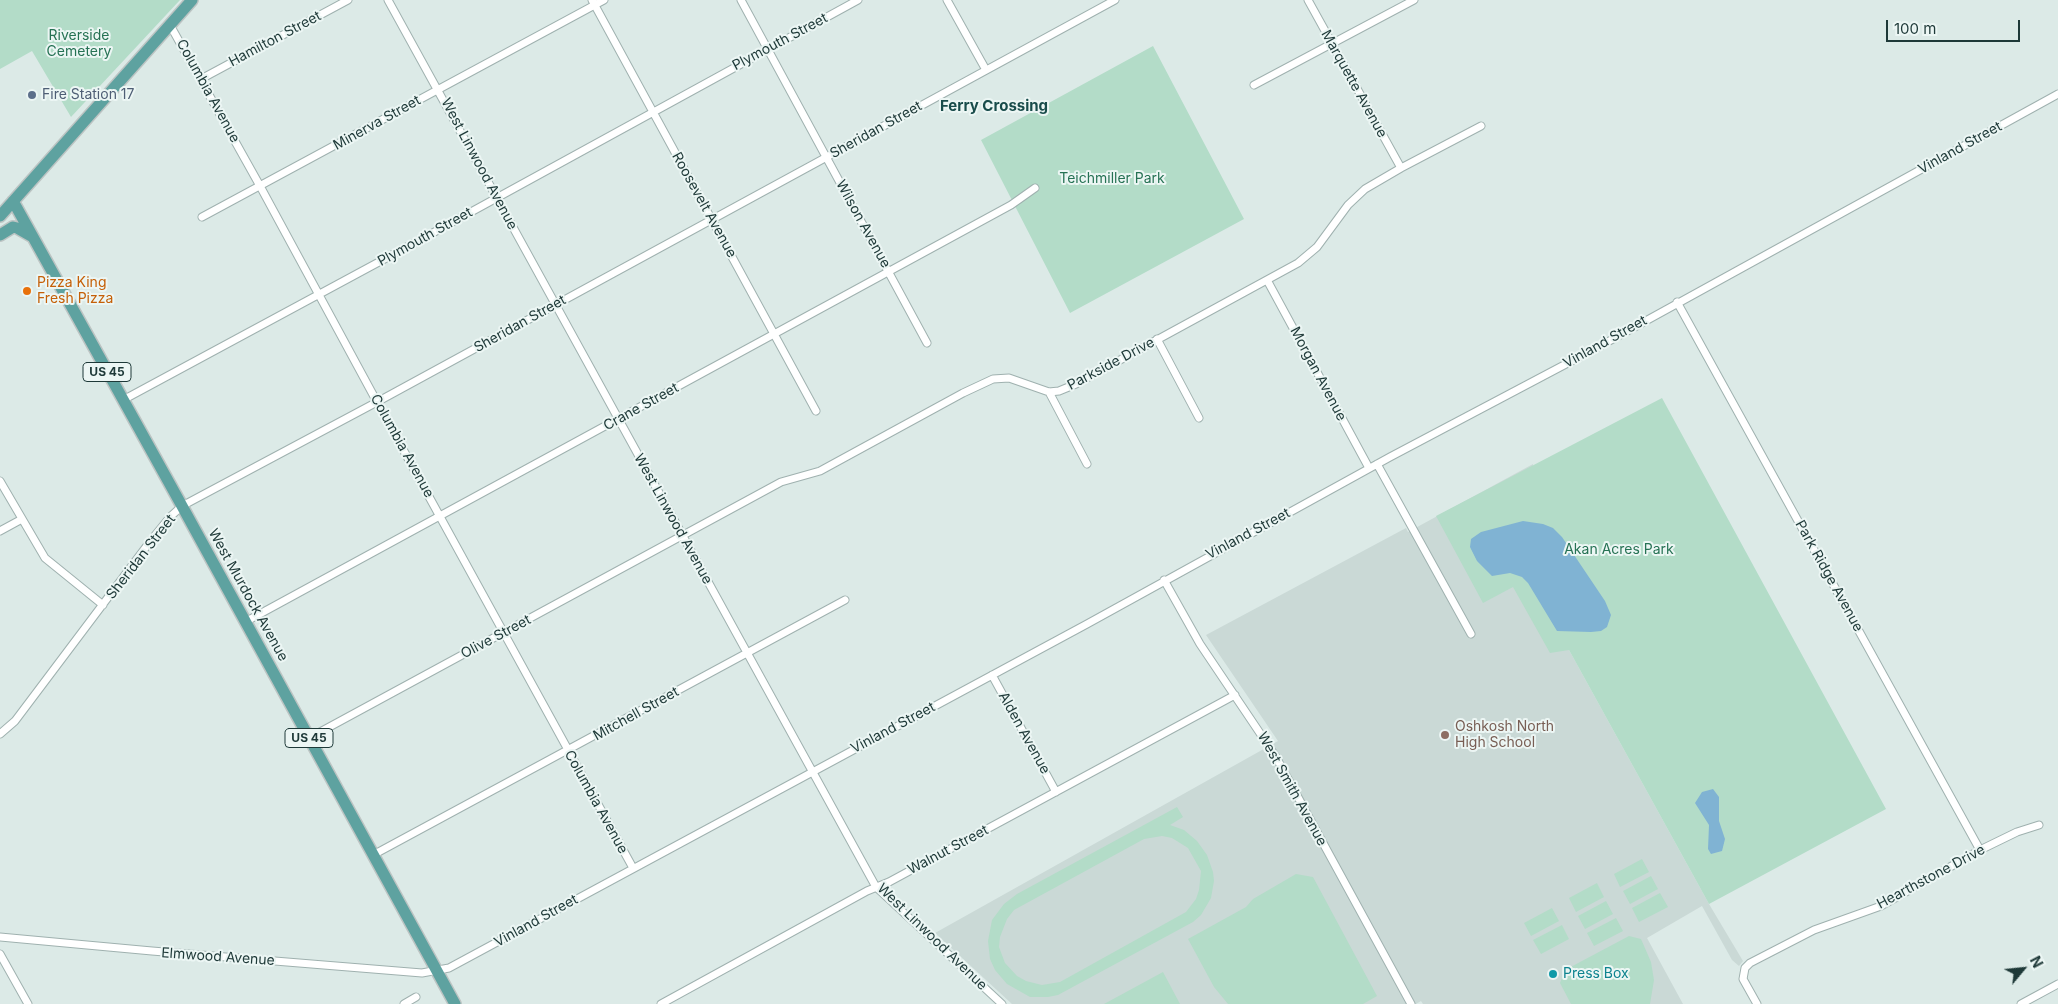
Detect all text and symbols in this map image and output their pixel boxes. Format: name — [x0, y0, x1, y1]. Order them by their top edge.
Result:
street label: Hamilton Street — [226, 8, 324, 70]
street label: Plymouth Street — [729, 10, 831, 74]
scale bar — [1888, 10, 2022, 42]
text: 100 m — [1894, 19, 1936, 38]
street label: Marquette Avenue — [1317, 27, 1391, 141]
park label: Riverside Cemetery — [47, 28, 111, 60]
street label: Columbia Avenue — [173, 36, 243, 146]
place label: Fire Station 17 — [42, 87, 134, 103]
marker: Fire Station 17 — [26, 89, 38, 101]
street label: Minerva Street — [330, 92, 424, 154]
street label: West Linwood Avenue — [437, 95, 521, 233]
district label: Ferry Crossing — [940, 97, 1048, 115]
street label: Sheridan Street — [827, 98, 925, 162]
street label: Vinland Street — [1915, 118, 2005, 178]
street label: Roosevelt Avenue — [668, 149, 740, 261]
park label: Teichmiller Park — [1059, 171, 1165, 187]
street label: Wilson Avenue — [832, 177, 894, 271]
street label: Plymouth Street — [375, 204, 475, 270]
place label: Pizza King Fresh Pizza — [37, 275, 113, 308]
marker: Pizza King Fresh Pizza — [21, 285, 33, 297]
street label: Sheridan Street — [471, 292, 569, 356]
street label: Vinland Street — [1560, 312, 1650, 372]
street label: Morgan Avenue — [1286, 324, 1350, 424]
street label: Parkside Drive — [1065, 334, 1157, 394]
road number: US 45 — [83, 362, 131, 382]
street label: Crane Street — [601, 379, 681, 435]
street label: Columbia Avenue — [367, 391, 437, 501]
street label: West Linwood Avenue — [630, 451, 716, 587]
street label: Vinland Street — [1203, 505, 1293, 563]
street label: Sheridan Street — [103, 511, 179, 603]
street label: Park Ridge Avenue — [1791, 517, 1867, 635]
street label: West Murdock Avenue — [205, 526, 291, 664]
park label: Akan Acres Park — [1564, 542, 1674, 558]
street label: Olive Street — [458, 612, 534, 662]
street label: Mitchell Street — [590, 684, 682, 744]
street label: Alden Avenue — [995, 689, 1053, 777]
street label: Vinland Street — [848, 699, 938, 757]
place label: Oshkosh North High School — [1455, 719, 1554, 752]
road number: US 45 — [285, 728, 333, 748]
street label: West Smith Avenue — [1254, 729, 1330, 849]
marker: Oshkosh North High School — [1439, 729, 1451, 741]
street label: Columbia Avenue — [561, 747, 631, 857]
street label: Walnut Street — [905, 822, 991, 878]
street label: Hearthstone Drive — [1874, 841, 1988, 913]
street label: West Linwood Avenue — [874, 880, 990, 994]
street label: Vinland Street — [491, 891, 581, 951]
north arrow — [1998, 944, 2048, 994]
street label: Elmwood Avenue — [161, 945, 275, 969]
text: N — [2027, 953, 2047, 970]
place label: Press Box — [1563, 966, 1629, 982]
marker: Press Box — [1547, 968, 1559, 980]

